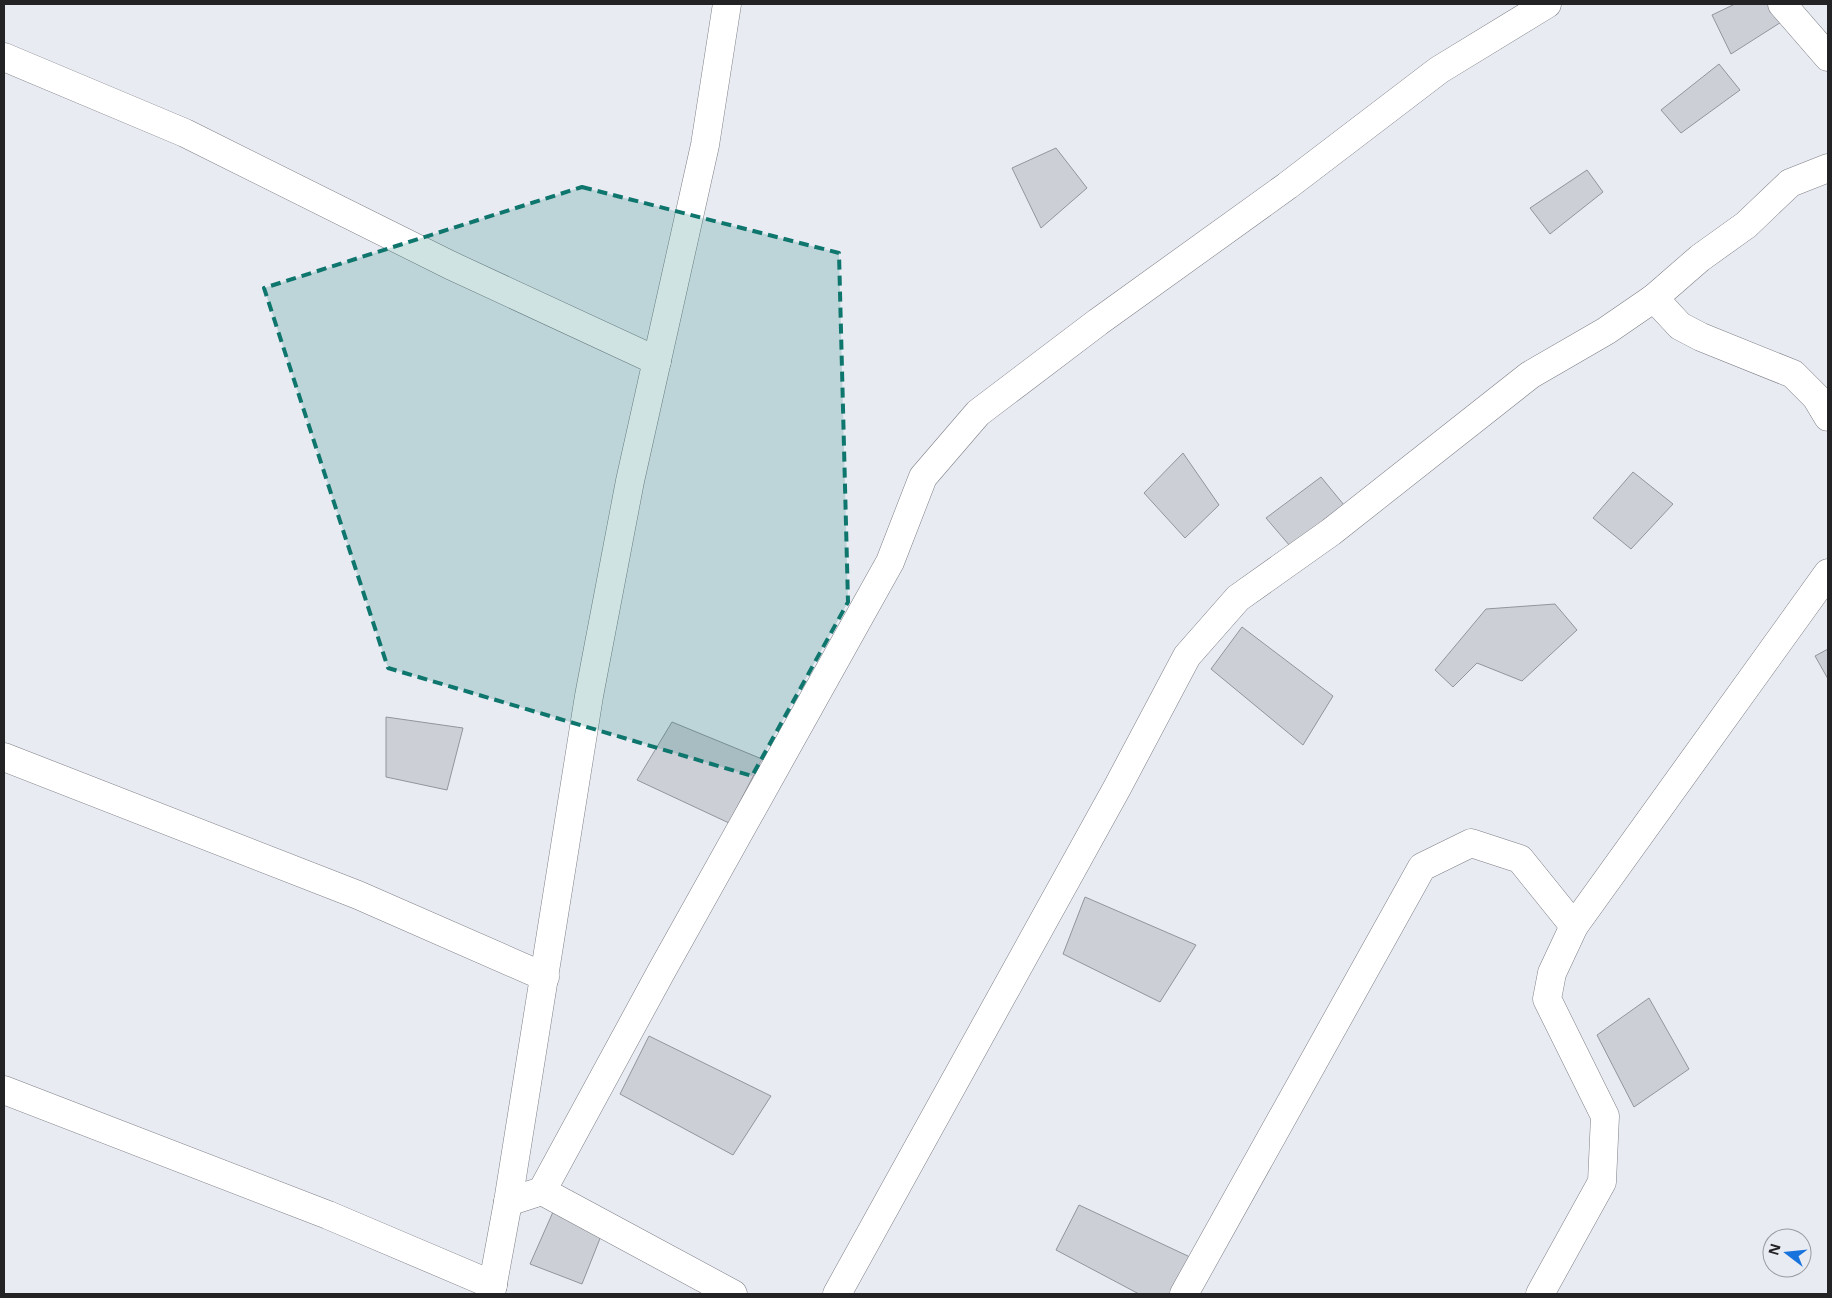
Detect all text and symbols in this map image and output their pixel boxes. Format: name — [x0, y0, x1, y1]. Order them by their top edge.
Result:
north arrow — [1762, 1228, 1812, 1278]
text: N — [1763, 1241, 1785, 1257]

